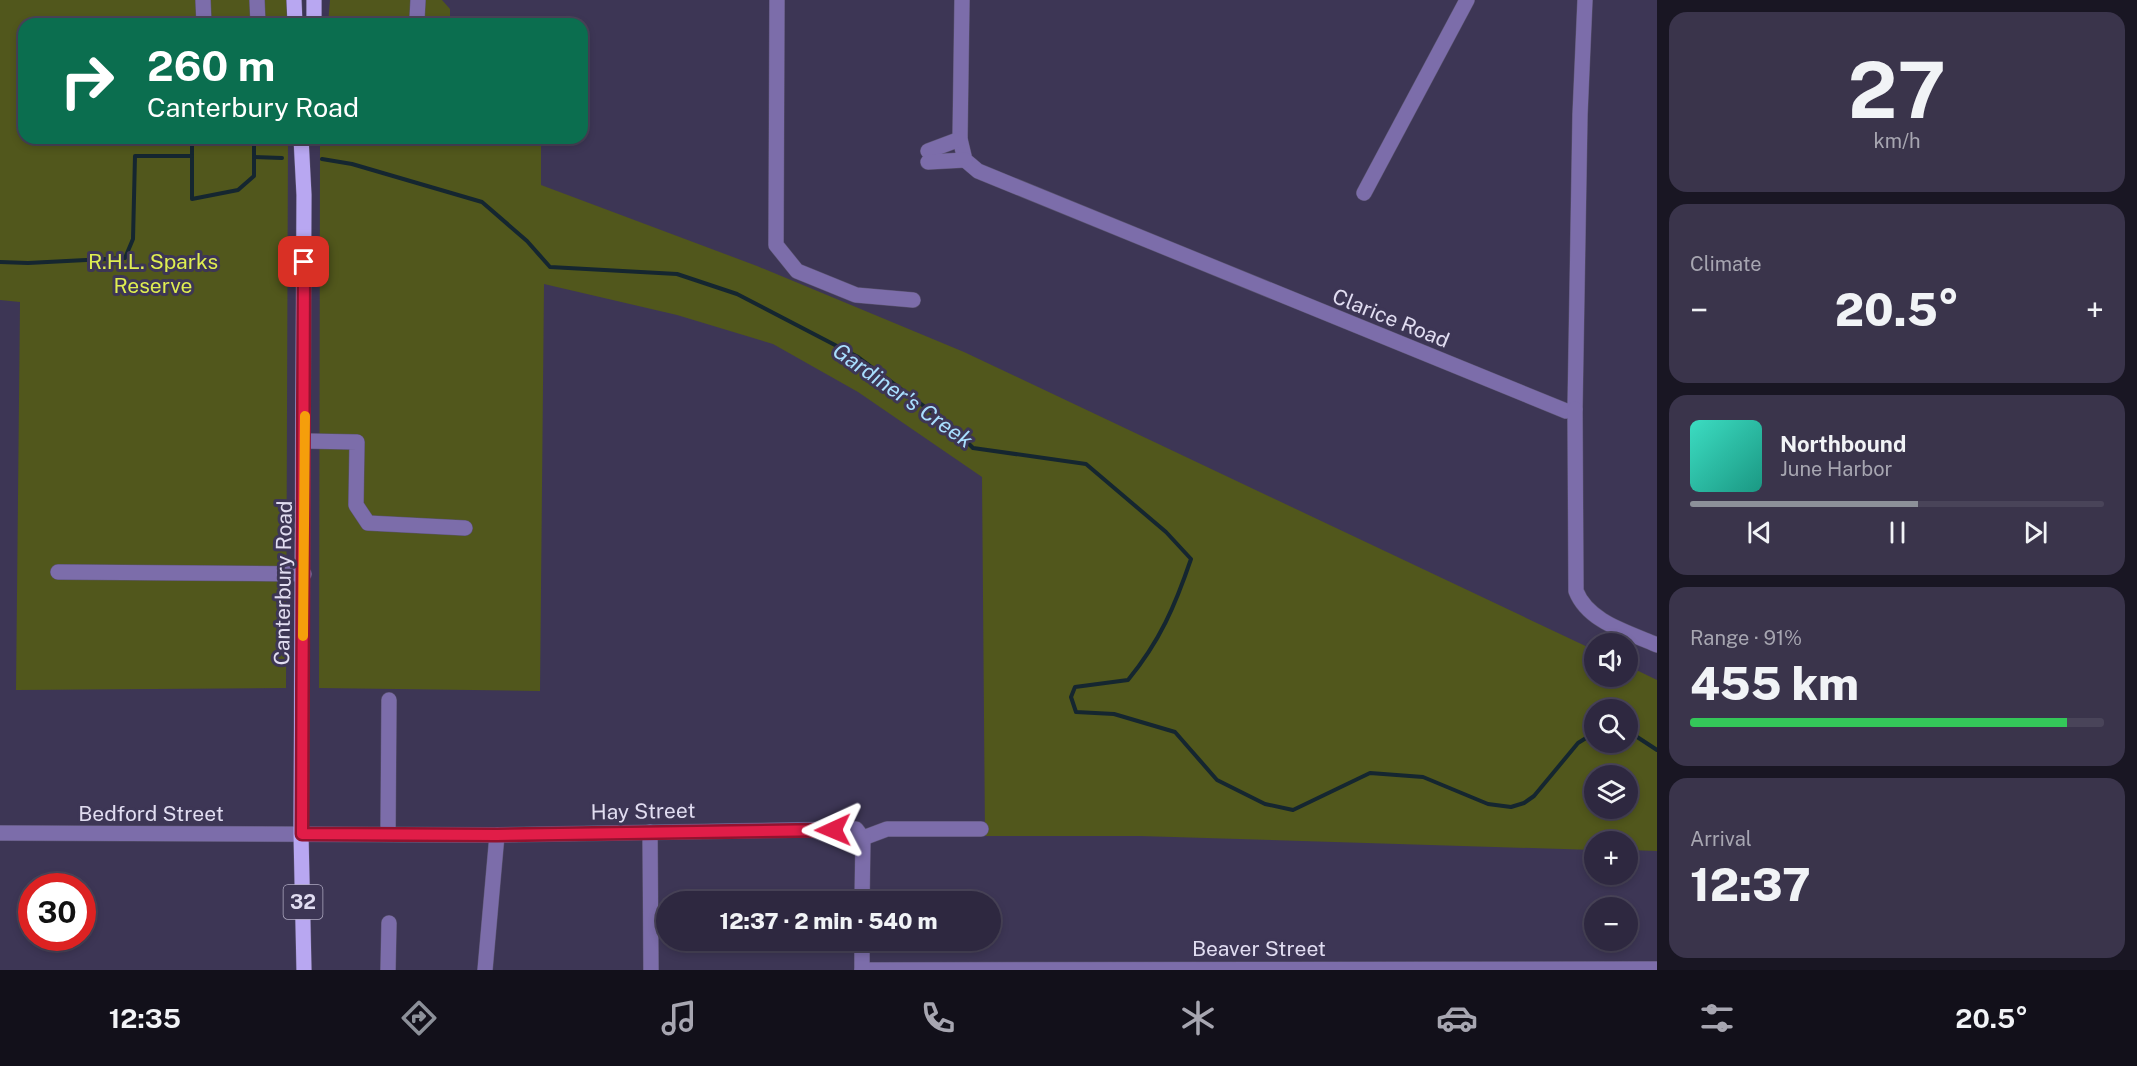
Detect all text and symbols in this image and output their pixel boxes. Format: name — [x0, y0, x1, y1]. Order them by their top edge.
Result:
text: 260 m — [147, 41, 275, 90]
icon: right — [48, 42, 126, 120]
text: 27 — [1848, 44, 1946, 136]
text: Canterbury Road — [147, 91, 359, 123]
text: km/h — [1873, 129, 1921, 153]
pin — [278, 236, 329, 287]
icon: arrive — [287, 245, 320, 278]
park label: R.H.L. Sparks Reserve — [88, 249, 218, 298]
text: Climate — [1690, 252, 1762, 276]
street label: Clarice Road — [1329, 283, 1453, 353]
text: 20.5° — [1835, 283, 1959, 336]
text: − — [1690, 291, 1708, 329]
text: + — [2086, 291, 2104, 329]
water label: Gardiner's Creek — [828, 337, 978, 453]
text: Northbound — [1780, 431, 1906, 457]
text: June Harbor — [1780, 457, 1892, 481]
street label: Canterbury Road — [269, 500, 297, 666]
icon: previous — [1743, 516, 1776, 549]
icon: pause — [1881, 516, 1914, 549]
icon: next — [2019, 516, 2052, 549]
text: Range · 91% — [1690, 626, 1802, 650]
map controls — [1584, 633, 1638, 951]
button: sound — [1584, 633, 1638, 687]
text: 455 km — [1690, 657, 1859, 710]
button: search — [1584, 699, 1638, 753]
button: layers — [1584, 765, 1638, 819]
street label: Hay Street — [590, 798, 696, 824]
position arrow — [801, 798, 865, 862]
street label: Bedford Street — [78, 801, 224, 826]
text: Arrival — [1690, 827, 1752, 851]
button: + — [1584, 831, 1638, 885]
text: 12:37 — [1690, 858, 1811, 911]
speed limit sign: 30 — [18, 873, 96, 951]
road number: 32 — [284, 885, 322, 919]
button: − — [1584, 897, 1638, 951]
text: 12:37 · 2 min · 540 m — [720, 908, 937, 934]
street label: Beaver Street — [1192, 936, 1326, 961]
icon: directions — [398, 997, 440, 1039]
icon: music — [658, 997, 700, 1039]
icon: phone — [917, 997, 959, 1039]
icon: climate — [1177, 997, 1219, 1039]
icon: car — [1436, 997, 1478, 1039]
icon: filters — [1696, 997, 1738, 1039]
text: 12:35 — [109, 1002, 181, 1034]
text: 20.5° — [1955, 1002, 2028, 1034]

